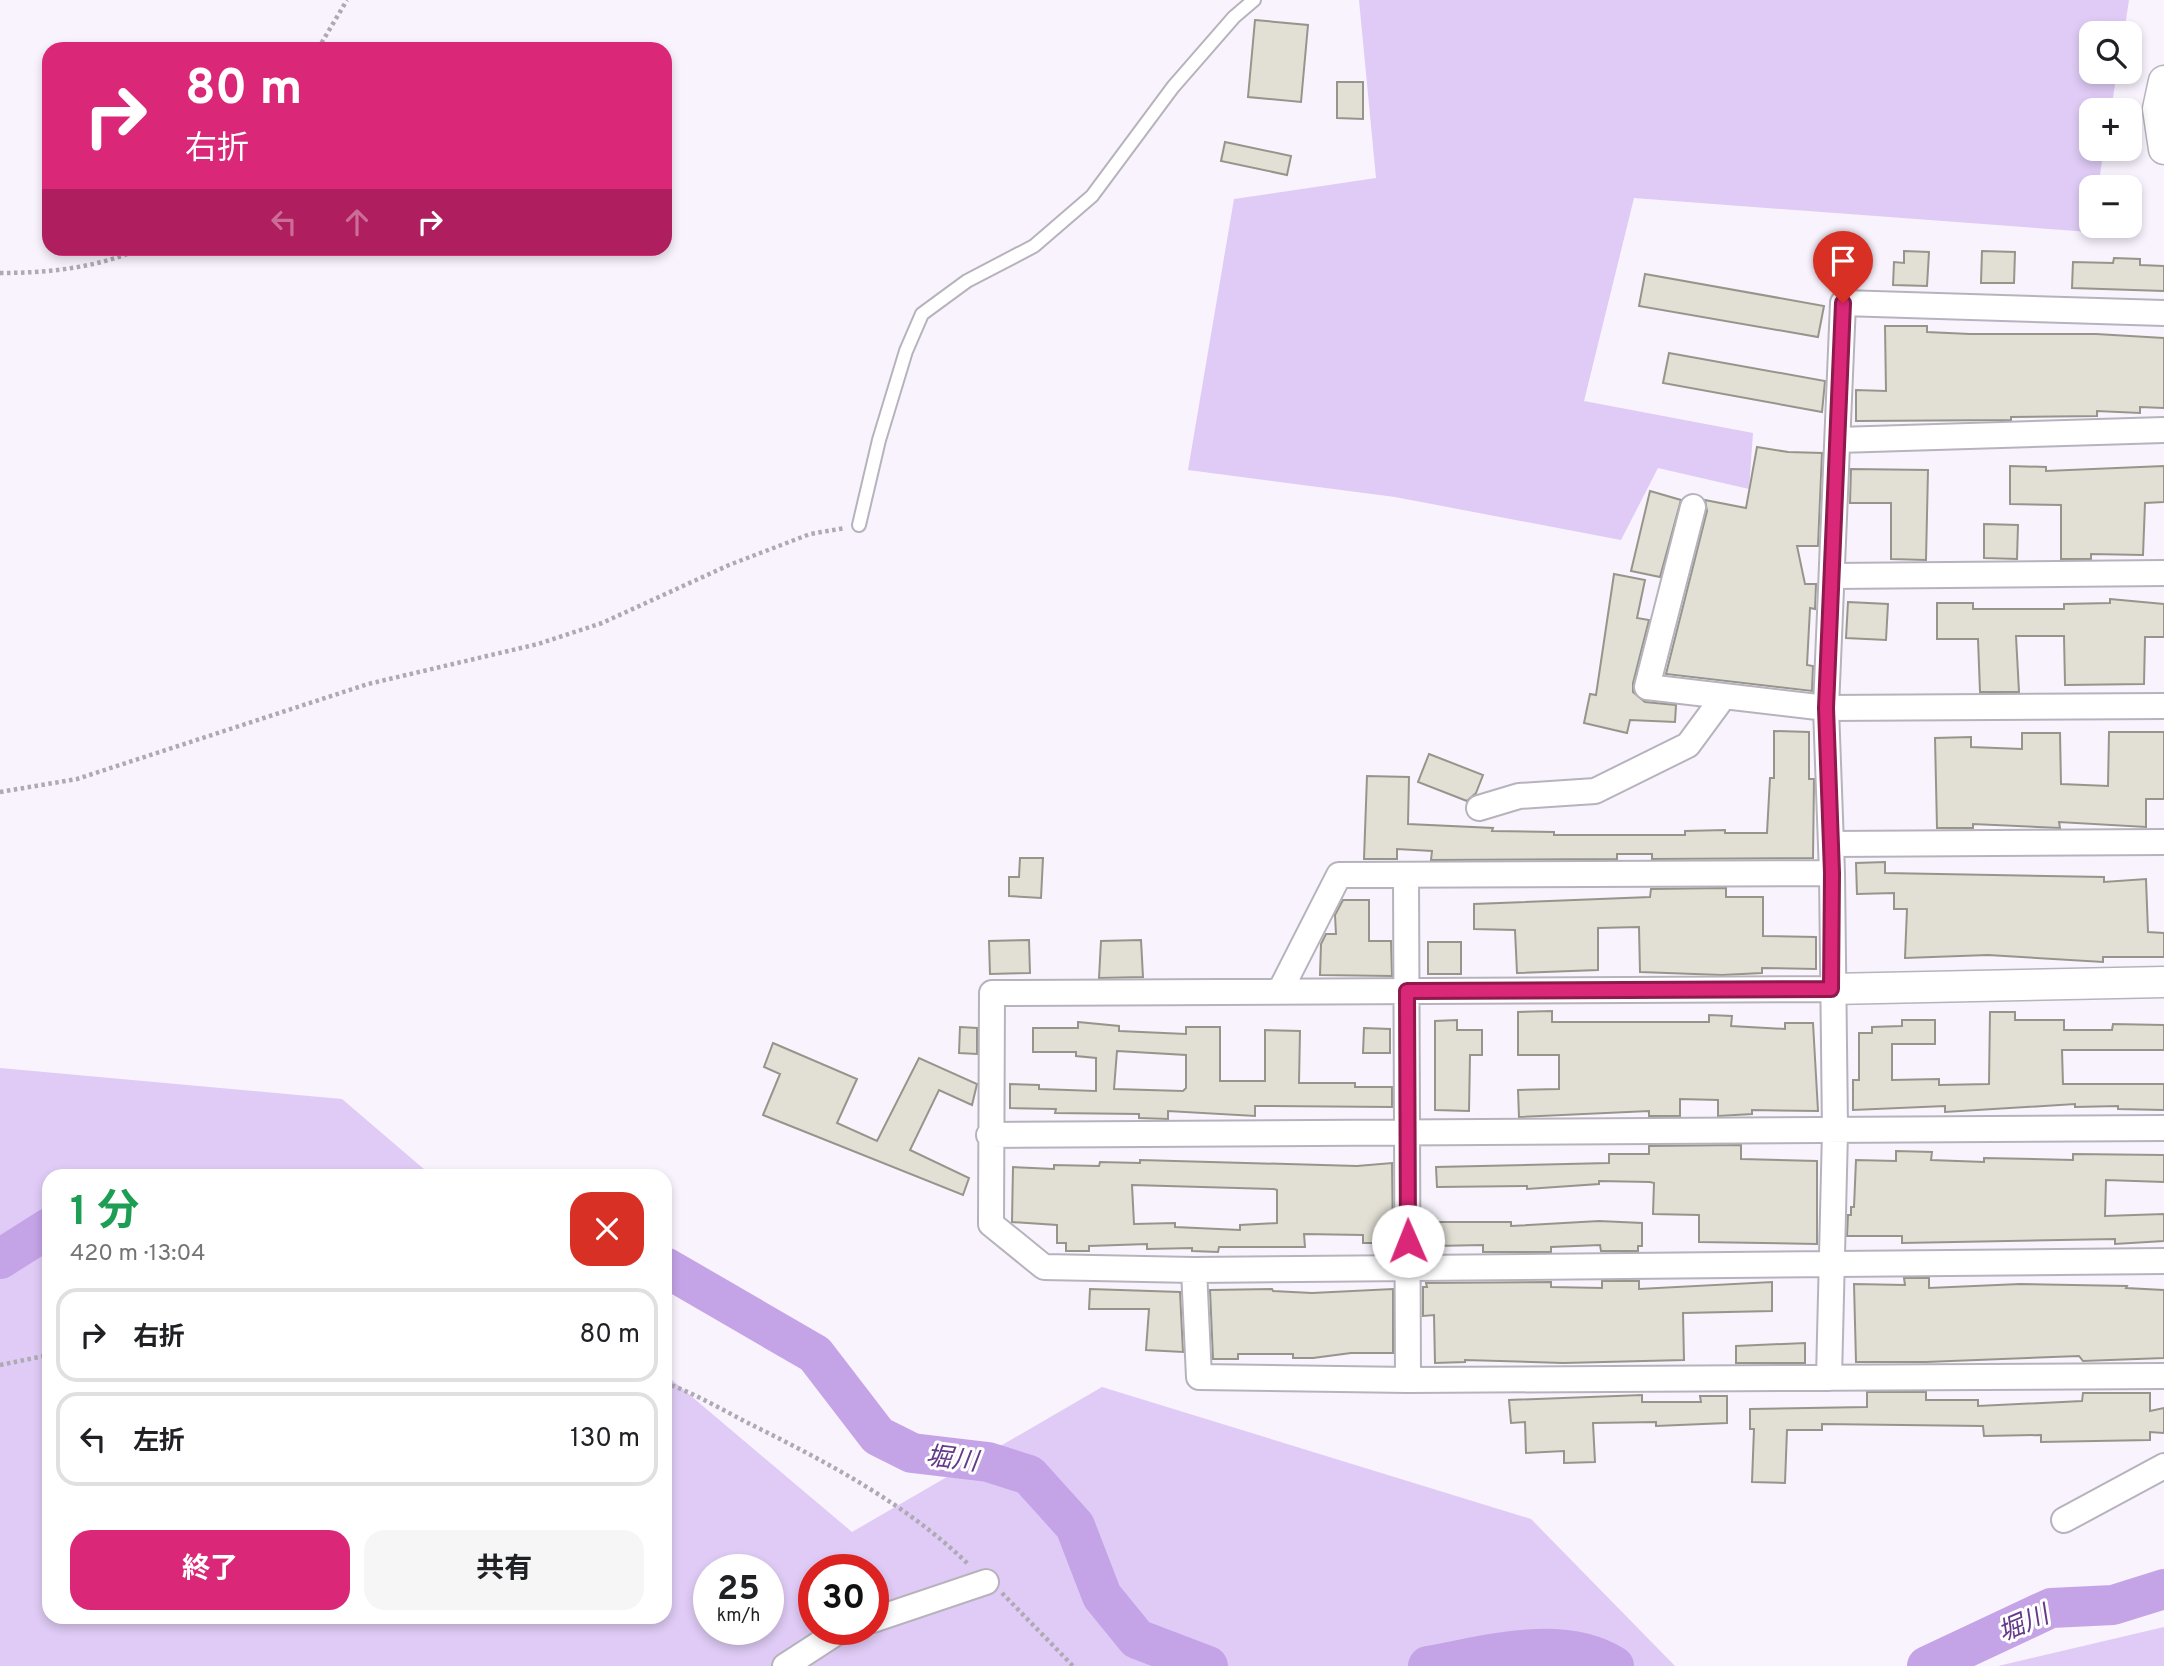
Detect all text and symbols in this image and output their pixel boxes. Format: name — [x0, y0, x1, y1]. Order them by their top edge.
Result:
map controls — [2079, 21, 2142, 238]
button: search — [2079, 21, 2142, 84]
text: 80 m — [185, 60, 302, 122]
icon: right — [70, 70, 161, 161]
button: + — [2079, 98, 2142, 161]
text: 右折 — [185, 130, 249, 170]
button: − — [2079, 175, 2142, 238]
icon: left — [265, 203, 303, 241]
icon: ahead — [338, 203, 376, 241]
icon: right — [411, 203, 449, 241]
pin — [1813, 231, 1873, 303]
icon: arrive — [1824, 242, 1862, 280]
text: 1 分 — [70, 1187, 139, 1240]
button: close — [570, 1192, 644, 1266]
position arrow — [1371, 1204, 1445, 1278]
text: 420 m · 13:04 — [70, 1240, 205, 1269]
icon: right — [74, 1316, 112, 1354]
text: 80 m — [580, 1319, 640, 1352]
text: 右折 — [133, 1322, 185, 1355]
icon: left — [74, 1420, 112, 1458]
text: 130 m — [570, 1423, 640, 1456]
text: 左折 — [133, 1426, 185, 1459]
water label: 堀川 — [924, 1441, 982, 1480]
button: 終了 — [70, 1530, 350, 1610]
button: 共有 — [364, 1530, 644, 1610]
speed limit sign: 30 — [798, 1554, 889, 1645]
text: 25 — [717, 1568, 760, 1612]
water label: 堀川 — [1994, 1599, 2057, 1651]
text: km/h — [717, 1605, 760, 1628]

